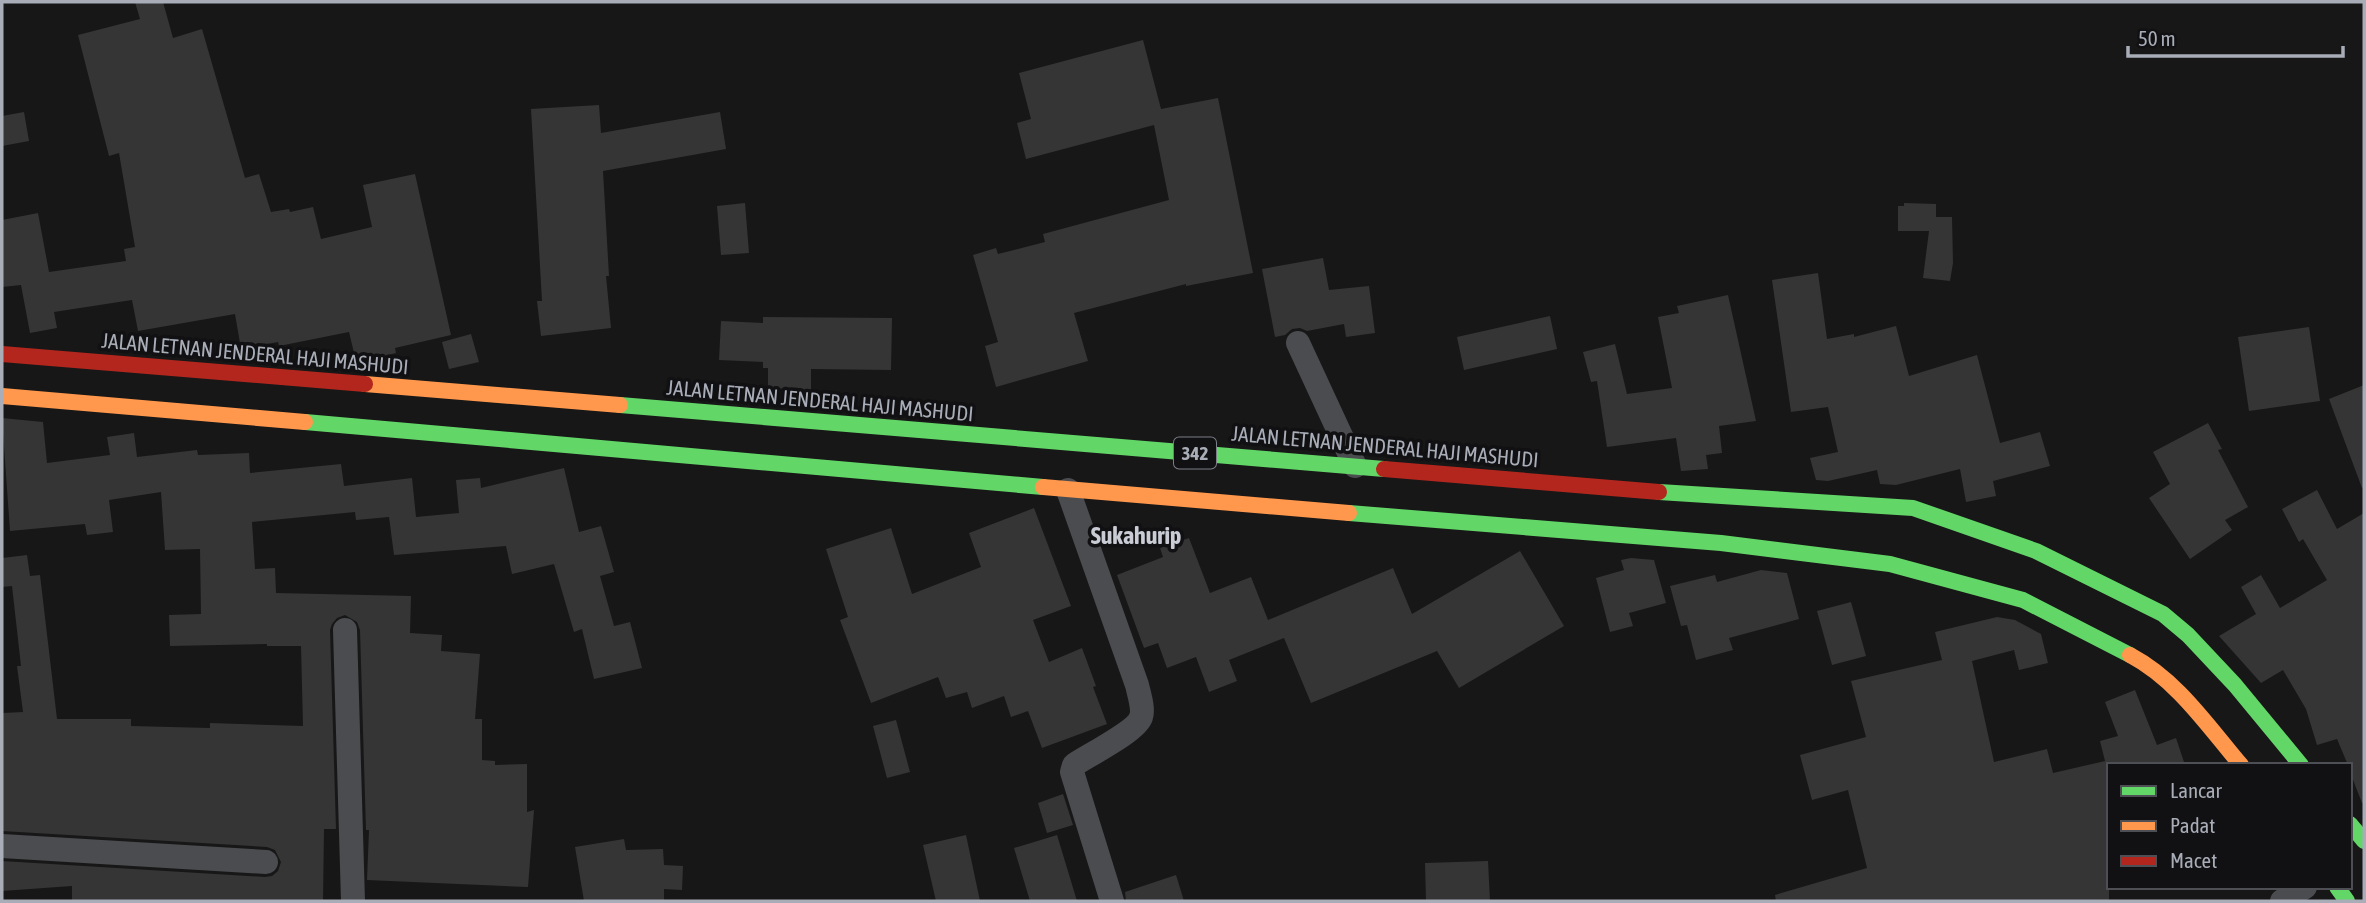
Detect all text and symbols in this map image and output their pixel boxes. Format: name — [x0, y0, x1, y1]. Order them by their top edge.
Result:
scale bar — [2128, 14, 2343, 58]
text: 50 m — [2138, 26, 2176, 50]
street label: JALAN LETNAN JENDERAL HAJI MASHUDI — [101, 328, 409, 378]
street label: JALAN LETNAN JENDERAL HAJI MASHUDI — [666, 375, 974, 425]
street label: JALAN LETNAN JENDERAL HAJI MASHUDI — [1231, 421, 1539, 471]
road number: 342 — [1174, 437, 1216, 468]
district label: Sukahurip — [1091, 522, 1181, 549]
legend — [2107, 763, 2352, 889]
text: Lancar — [2170, 778, 2223, 802]
text: Padat — [2170, 813, 2215, 837]
text: Macet — [2170, 848, 2217, 872]

